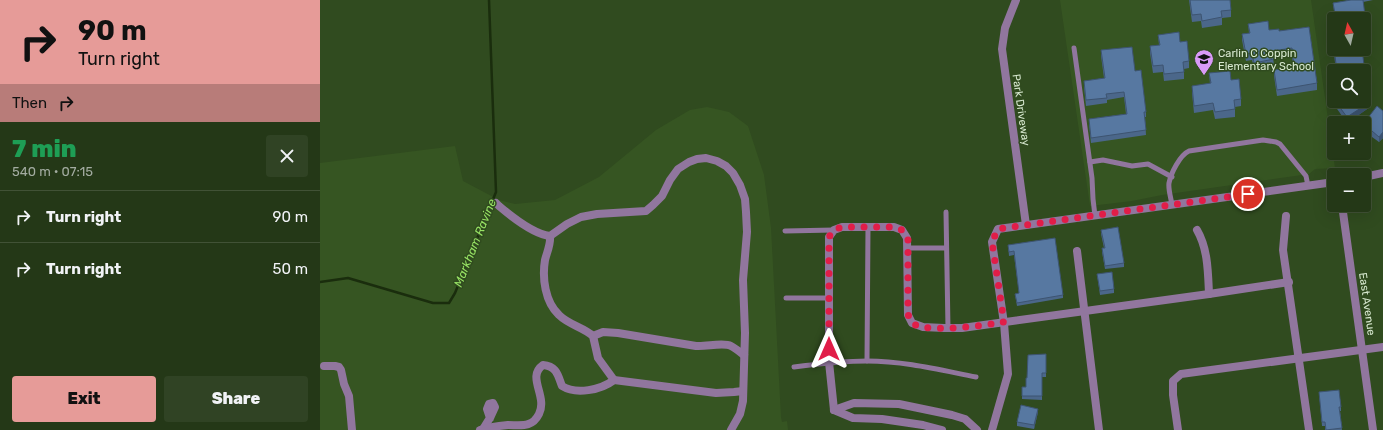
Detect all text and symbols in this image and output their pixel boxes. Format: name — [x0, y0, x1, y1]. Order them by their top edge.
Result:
north arrow — [1327, 12, 1371, 56]
map controls — [1327, 12, 1371, 212]
text: 90 m — [78, 14, 147, 47]
icon: right — [12, 16, 64, 68]
place label: Carlin C Coppin Elementary School — [1218, 47, 1314, 73]
text: Turn right — [78, 48, 160, 70]
school or university icon: Carlin C Coppin Elementary School — [1193, 48, 1215, 76]
button: search — [1327, 64, 1371, 108]
street label: Park Driveway — [1010, 73, 1032, 147]
icon: right — [55, 92, 77, 114]
text: Then — [12, 94, 47, 112]
button: + — [1327, 116, 1371, 160]
text: 7 min — [12, 135, 77, 163]
button: close — [266, 135, 308, 177]
text: 540 m · 07:15 — [12, 164, 93, 179]
button: − — [1327, 168, 1371, 212]
pin — [1231, 177, 1265, 211]
icon: arrive — [1237, 183, 1259, 205]
water label: Markham Ravine — [451, 197, 499, 289]
icon: right — [12, 206, 34, 228]
text: Turn right — [46, 208, 121, 226]
text: 90 m — [273, 208, 308, 226]
icon: right — [12, 258, 34, 280]
text: Turn right — [46, 260, 121, 278]
text: 50 m — [273, 260, 308, 278]
street label: East Avenue — [1356, 272, 1378, 336]
position arrow — [808, 328, 850, 370]
button: Exit — [12, 376, 156, 422]
button: Share — [164, 376, 308, 422]

